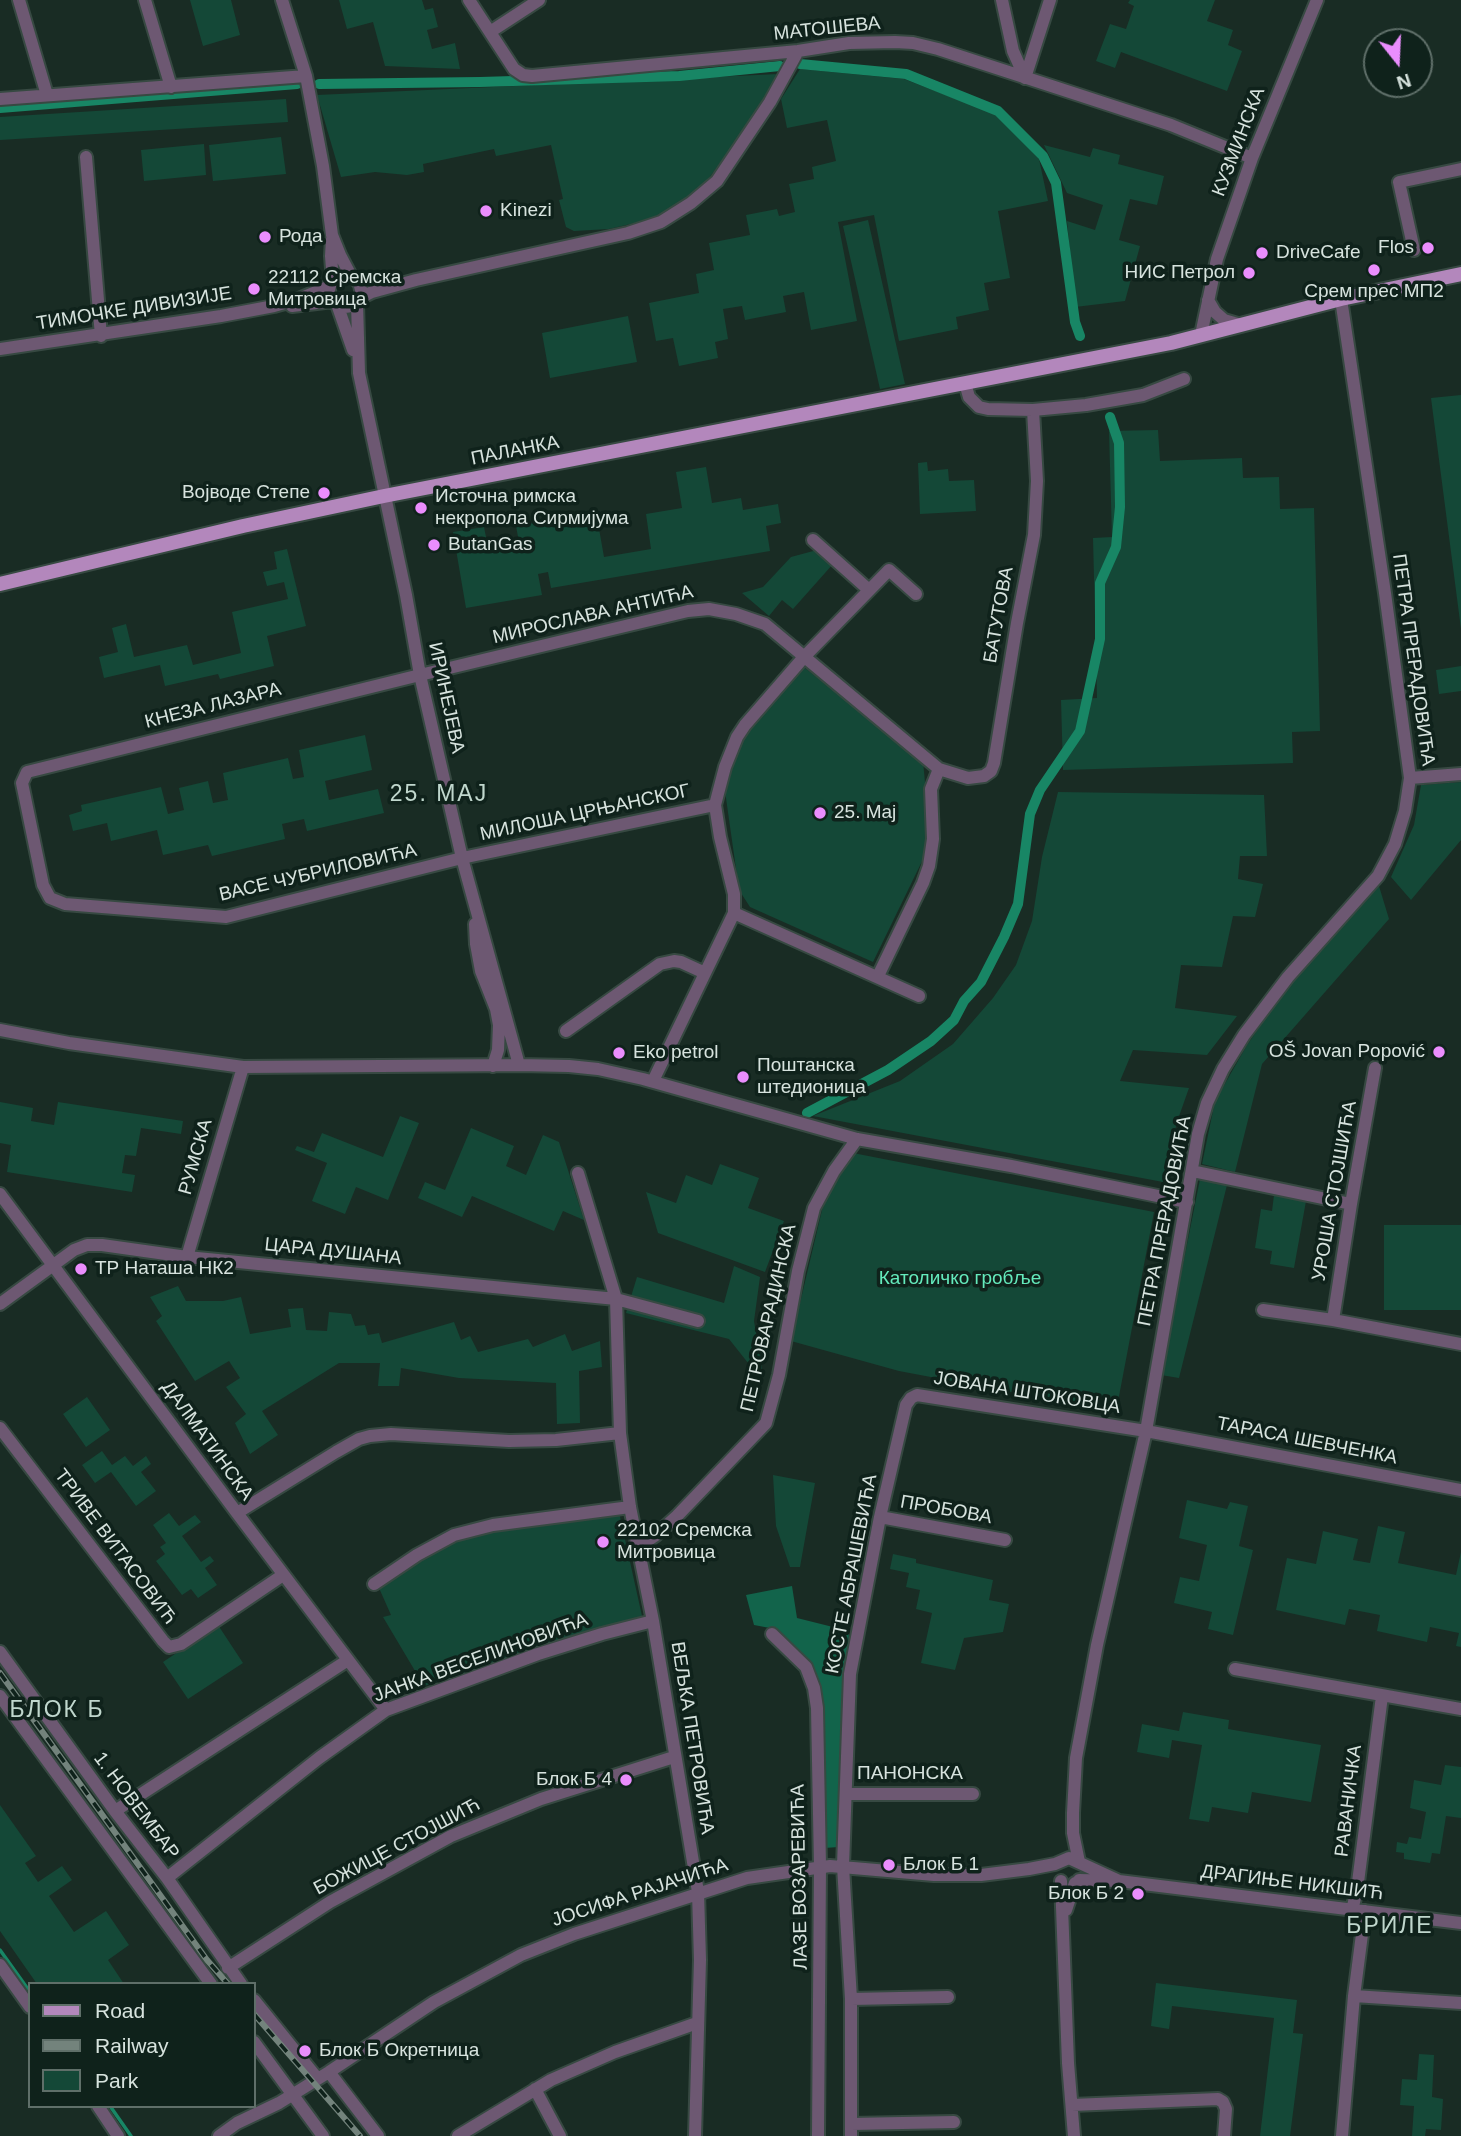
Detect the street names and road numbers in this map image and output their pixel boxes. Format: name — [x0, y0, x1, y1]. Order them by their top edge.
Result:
street label: МАТОШЕВА — [772, 12, 882, 46]
street label: КУЗМИНСКА — [1208, 84, 1270, 200]
street label: ТИМОЧКЕ ДИВИЗИЈЕ — [35, 282, 233, 336]
street label: ПАЛАНКА — [469, 431, 561, 471]
street label: ПЕТРА ПРЕРАДОВИЋА — [1387, 553, 1439, 767]
street label: БАТУТОВА — [979, 565, 1019, 665]
street label: МИРОСЛАВА АНТИЋА — [490, 581, 696, 649]
street label: ИРИНЕЈЕВА — [423, 640, 469, 756]
street label: КНЕЗА ЛАЗАРА — [143, 678, 283, 734]
street label: МИЛОША ЦРЊАНСКОГ — [478, 780, 692, 846]
street label: ВАСЕ ЧУБРИЛОВИЋА — [217, 839, 419, 907]
street label: УРОША СТОЈШИЋА — [1308, 1099, 1362, 1283]
street label: ПЕТРА ПРЕРАДОВИЋА — [1133, 1114, 1197, 1328]
street label: РУМСКА — [174, 1117, 218, 1197]
street label: ПЕТРОВАРАДИНСКА — [736, 1222, 802, 1414]
street label: ЦАРА ДУШАНА — [263, 1233, 403, 1271]
street label: ЈОВАНА ШТОКОВЦА — [932, 1367, 1122, 1419]
street label: ДАЛМАТИНСКА — [156, 1377, 258, 1505]
street label: ТАРАСА ШЕВЧЕНКА — [1215, 1412, 1399, 1470]
street label: ТРИВЕ ВИТАСОВИЋ — [49, 1465, 181, 1629]
street label: КОСТЕ АБРАШЕВИЋА — [821, 1472, 883, 1676]
street label: ПРОБОВА — [899, 1491, 993, 1529]
street label: ЈАНКА ВЕСЕЛИНОВИЋА — [371, 1609, 591, 1707]
street label: ВЕЉКА ПЕТРОВИЋА — [666, 1640, 718, 1836]
street label: РАВАНИЧКА — [1331, 1744, 1367, 1858]
street label: 1. НОВЕМБАР — [88, 1748, 184, 1864]
street label: ПАНОНСКА — [857, 1763, 963, 1785]
street label: ЛАЗЕ ВОЗАРЕВИЋА — [787, 1784, 813, 1970]
street label: БОЖИЦЕ СТОЈШИЋ — [310, 1793, 484, 1901]
street label: ЈОСИФА РАЈАЧИЋА — [549, 1854, 731, 1932]
street label: ДРАГИЊЕ НИКШИЋ — [1199, 1860, 1385, 1906]

